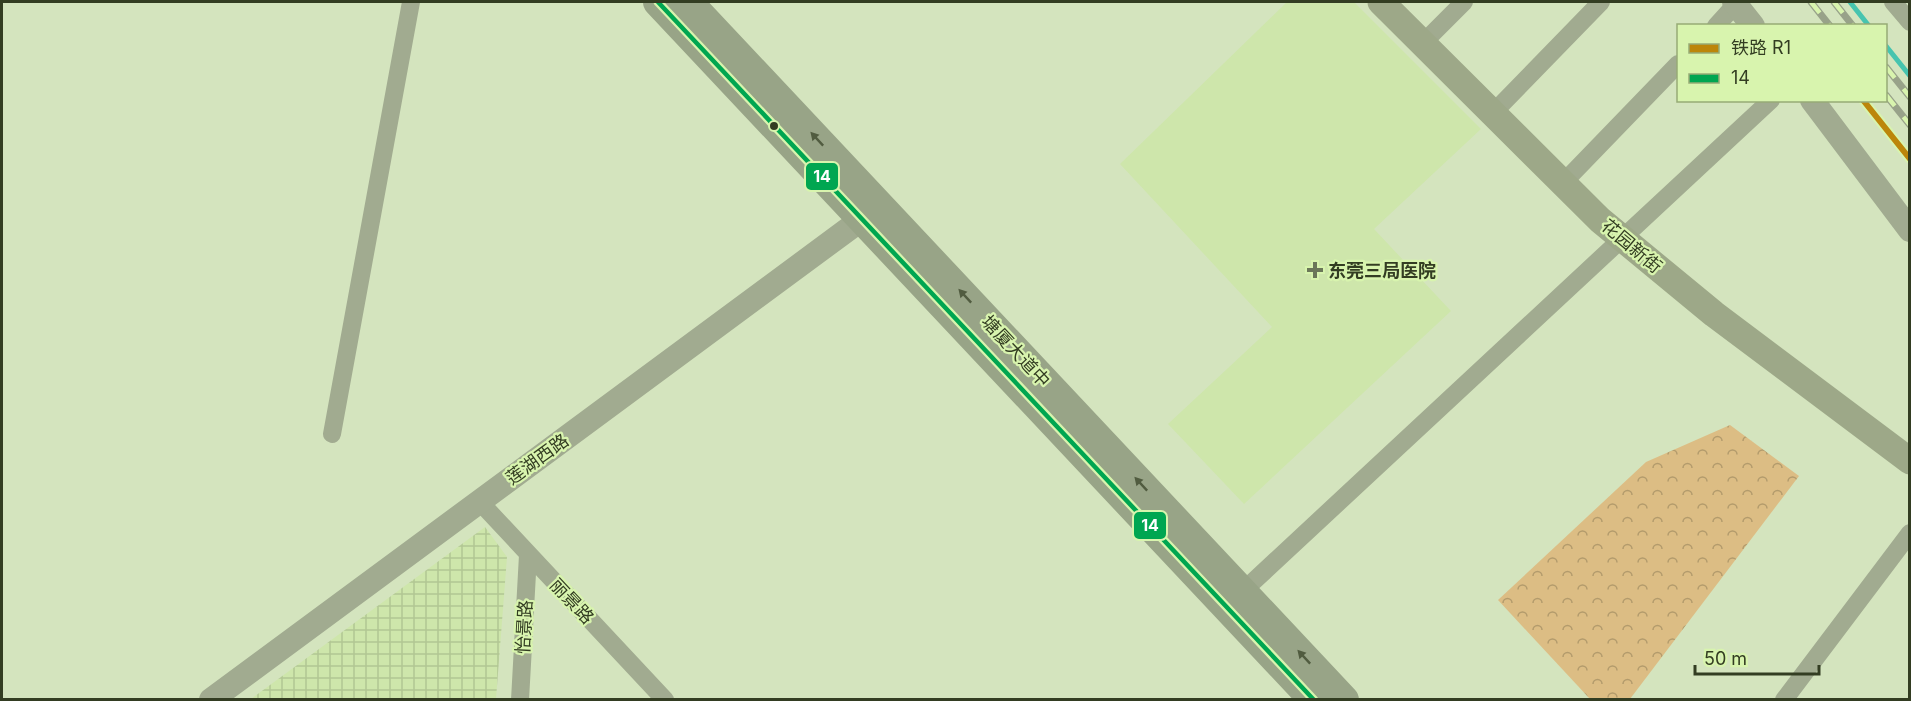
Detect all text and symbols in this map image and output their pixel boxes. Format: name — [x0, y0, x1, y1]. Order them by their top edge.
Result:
legend — [1677, 24, 1887, 102]
text: 铁路 R1 — [1731, 37, 1791, 58]
text: 14 — [1731, 67, 1750, 88]
unlabelled marker — [768, 120, 780, 132]
one-way arrow — [810, 132, 824, 146]
line badge: 14 — [805, 162, 839, 191]
text: 14 — [813, 166, 831, 186]
street label: 花园新街 — [1598, 215, 1666, 277]
place label: 东莞三局医院 — [1328, 260, 1436, 281]
marker: 东莞三局医院 — [1306, 261, 1324, 279]
one-way arrow — [958, 289, 972, 303]
street label: 塘厦大道中 — [978, 311, 1054, 391]
street label: 莲湖西路 — [502, 429, 572, 489]
one-way arrow — [1134, 477, 1148, 492]
line badge: 14 — [1133, 511, 1167, 540]
text: 14 — [1141, 515, 1159, 535]
street label: 丽景路 — [546, 574, 598, 628]
street label: 怡景路 — [512, 599, 536, 655]
scale bar — [1695, 638, 1820, 676]
text: 50 m — [1704, 648, 1747, 669]
one-way arrow — [1297, 650, 1311, 664]

